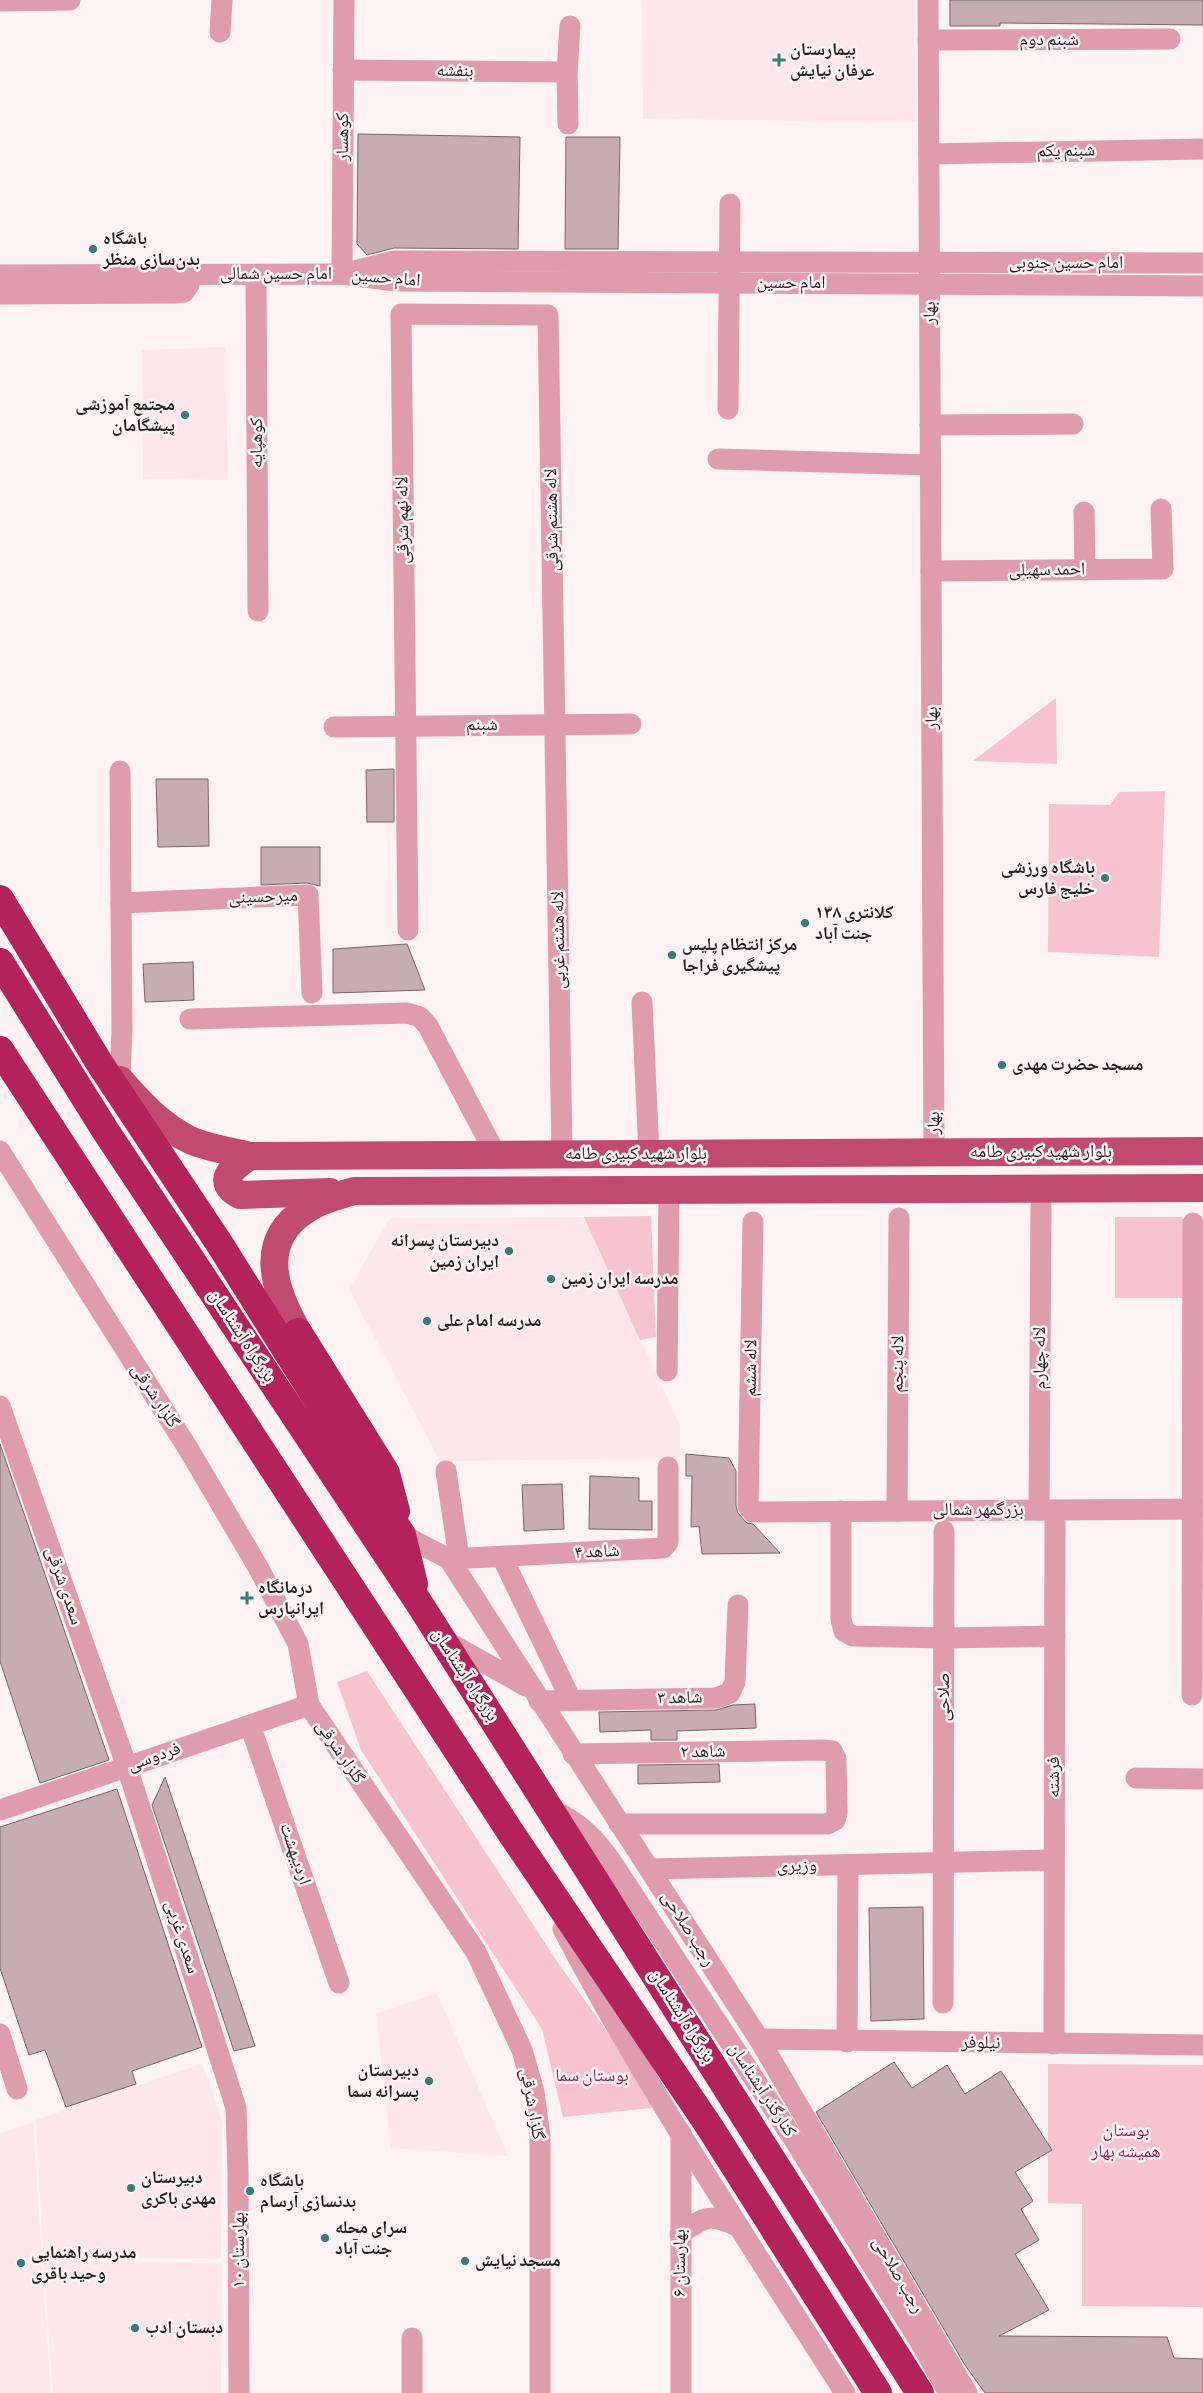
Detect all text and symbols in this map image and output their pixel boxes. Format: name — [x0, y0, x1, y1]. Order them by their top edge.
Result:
street label: شبنم دوم — [1019, 31, 1079, 51]
place label: بيمارستان عرفان نيايش — [790, 41, 874, 81]
marker: بيمارستان عرفان نيايش — [772, 53, 786, 67]
street label: بنفشه — [436, 62, 474, 81]
street label: کوهسار — [334, 112, 352, 162]
street label: شبنم یکم — [1036, 141, 1096, 163]
place label: باشگاه بدن‌سازی منظر — [102, 229, 200, 270]
marker: باشگاه بدن‌سازی منظر — [87, 243, 99, 255]
street label: امام حسین جنوبی — [1009, 254, 1123, 274]
street label: امام حسین شمالی — [220, 265, 332, 285]
street label: امام حسین — [351, 266, 421, 292]
street label: امام حسین — [756, 274, 826, 294]
street label: بهار — [921, 301, 940, 326]
place label: مجتمع آموزشی پیشگامان — [75, 394, 175, 436]
marker: مجتمع آموزشی پیشگامان — [179, 409, 191, 421]
street label: کوهپایه — [248, 417, 267, 468]
street label: لاله هشتم شرقی — [542, 468, 564, 572]
street label: لاله نهم شرقی — [393, 476, 415, 564]
street label: احمد سهیلی — [1009, 560, 1085, 581]
street label: بهار — [923, 706, 942, 731]
street label: شبنم — [466, 716, 498, 736]
place label: باشگاه ورزشی خلیج فارس — [1001, 858, 1095, 900]
marker: باشگاه ورزشی خلیج فارس — [1099, 872, 1111, 884]
street label: میرحسینی — [228, 887, 298, 908]
street label: لاله هشتم غربی — [549, 891, 571, 989]
place label: کلانتری ۱۳۸ جنت آباد — [815, 904, 893, 944]
marker: کلانتری ۱۳۸ جنت آباد — [799, 917, 811, 929]
place label: مرکز انتظام پلیس پیشگیری فراجا — [682, 936, 797, 976]
marker: مرکز انتظام پلیس پیشگیری فراجا — [666, 949, 678, 961]
place label: مسجد حضرت مهدی — [1012, 1056, 1143, 1075]
marker: مسجد حضرت مهدی — [996, 1059, 1008, 1071]
street label: بهار — [925, 1111, 944, 1136]
street label: بلوار شهید کبیری طامه — [970, 1143, 1112, 1162]
street label: بلوار شهید کبیری طامه — [565, 1145, 707, 1164]
place label: دبیرستان پسرانه ایران زمین — [390, 1232, 499, 1272]
marker: دبیرستان پسرانه ایران زمین — [503, 1245, 515, 1257]
place label: مدرسه ایران زمین — [561, 1270, 678, 1289]
marker: مدرسه ایران زمین — [545, 1273, 557, 1285]
street label: بزرگراه آبشناسان — [205, 1285, 280, 1386]
place label: مدرسه امام علی — [437, 1312, 541, 1332]
marker: مدرسه امام علی — [421, 1315, 433, 1327]
street label: لاله چهارم — [1031, 1327, 1051, 1389]
street label: لاله پنجم — [889, 1335, 909, 1393]
street label: لاله ششم — [741, 1339, 763, 1397]
street label: گلزار شرقی — [127, 1361, 183, 1432]
street label: بزرگمهر شمالی — [932, 1501, 1024, 1520]
street label: شاهد ۴ — [574, 1542, 620, 1562]
street label: سعدی شرقی — [41, 1545, 86, 1628]
place label: درمانگاه ایرانپارس — [258, 1578, 324, 1619]
marker: درمانگاه ایرانپارس — [240, 1591, 254, 1605]
street label: بزرگراه آبشناسان — [428, 1624, 503, 1725]
street label: صلاحی — [935, 1673, 954, 1721]
street label: شاهد ۳ — [657, 1689, 703, 1707]
street label: گلزار شرقی — [311, 1717, 368, 1788]
street label: فردوسی — [125, 1740, 183, 1775]
street label: شاهد ۲ — [680, 1743, 726, 1761]
street label: فرشته — [1045, 1756, 1063, 1798]
street label: اردیبهشت — [276, 1821, 314, 1887]
street label: وزیری — [777, 1857, 817, 1876]
street label: رجب صلاحی — [657, 1888, 718, 1970]
street label: سعدی غربی — [161, 1898, 202, 1976]
street label: بزرگراه آبشناسان — [645, 1965, 719, 2066]
street label: نیلوفر — [960, 2034, 1001, 2053]
street label: کنارگذر آبشناسان — [724, 2039, 801, 2141]
place label: دبیرستان پسرانه سما — [347, 2062, 419, 2102]
street label: گلزار شرقی — [516, 2067, 547, 2142]
park label: بوستان سما — [555, 2067, 629, 2086]
marker: دبیرستان پسرانه سما — [423, 2075, 435, 2087]
park label: بوستان همیشه بهار — [1090, 2122, 1161, 2162]
place label: دبیرستان مهدی باکری — [141, 2169, 216, 2209]
place label: باشگاه بدنسازی آرسام — [260, 2171, 356, 2213]
marker: دبیرستان مهدی باکری — [125, 2182, 137, 2194]
marker: باشگاه بدنسازی آرسام — [244, 2185, 256, 2197]
street label: بهارستان ۱۰ — [230, 2212, 249, 2288]
place label: سرای محله جنت آباد — [335, 2219, 407, 2259]
street label: بهارستان ۶ — [671, 2229, 690, 2297]
marker: سرای محله جنت آباد — [319, 2232, 331, 2244]
street label: رجب صلاحی — [868, 2234, 927, 2317]
place label: مدرسه راهنمایی وحید باقری — [31, 2244, 136, 2284]
place label: مسجد نیایش — [475, 2252, 561, 2271]
marker: مسجد نیایش — [459, 2255, 471, 2267]
marker: مدرسه راهنمایی وحید باقری — [15, 2257, 27, 2269]
place label: دبستان ادب — [145, 2319, 223, 2338]
marker: دبستان ادب — [129, 2322, 141, 2334]

